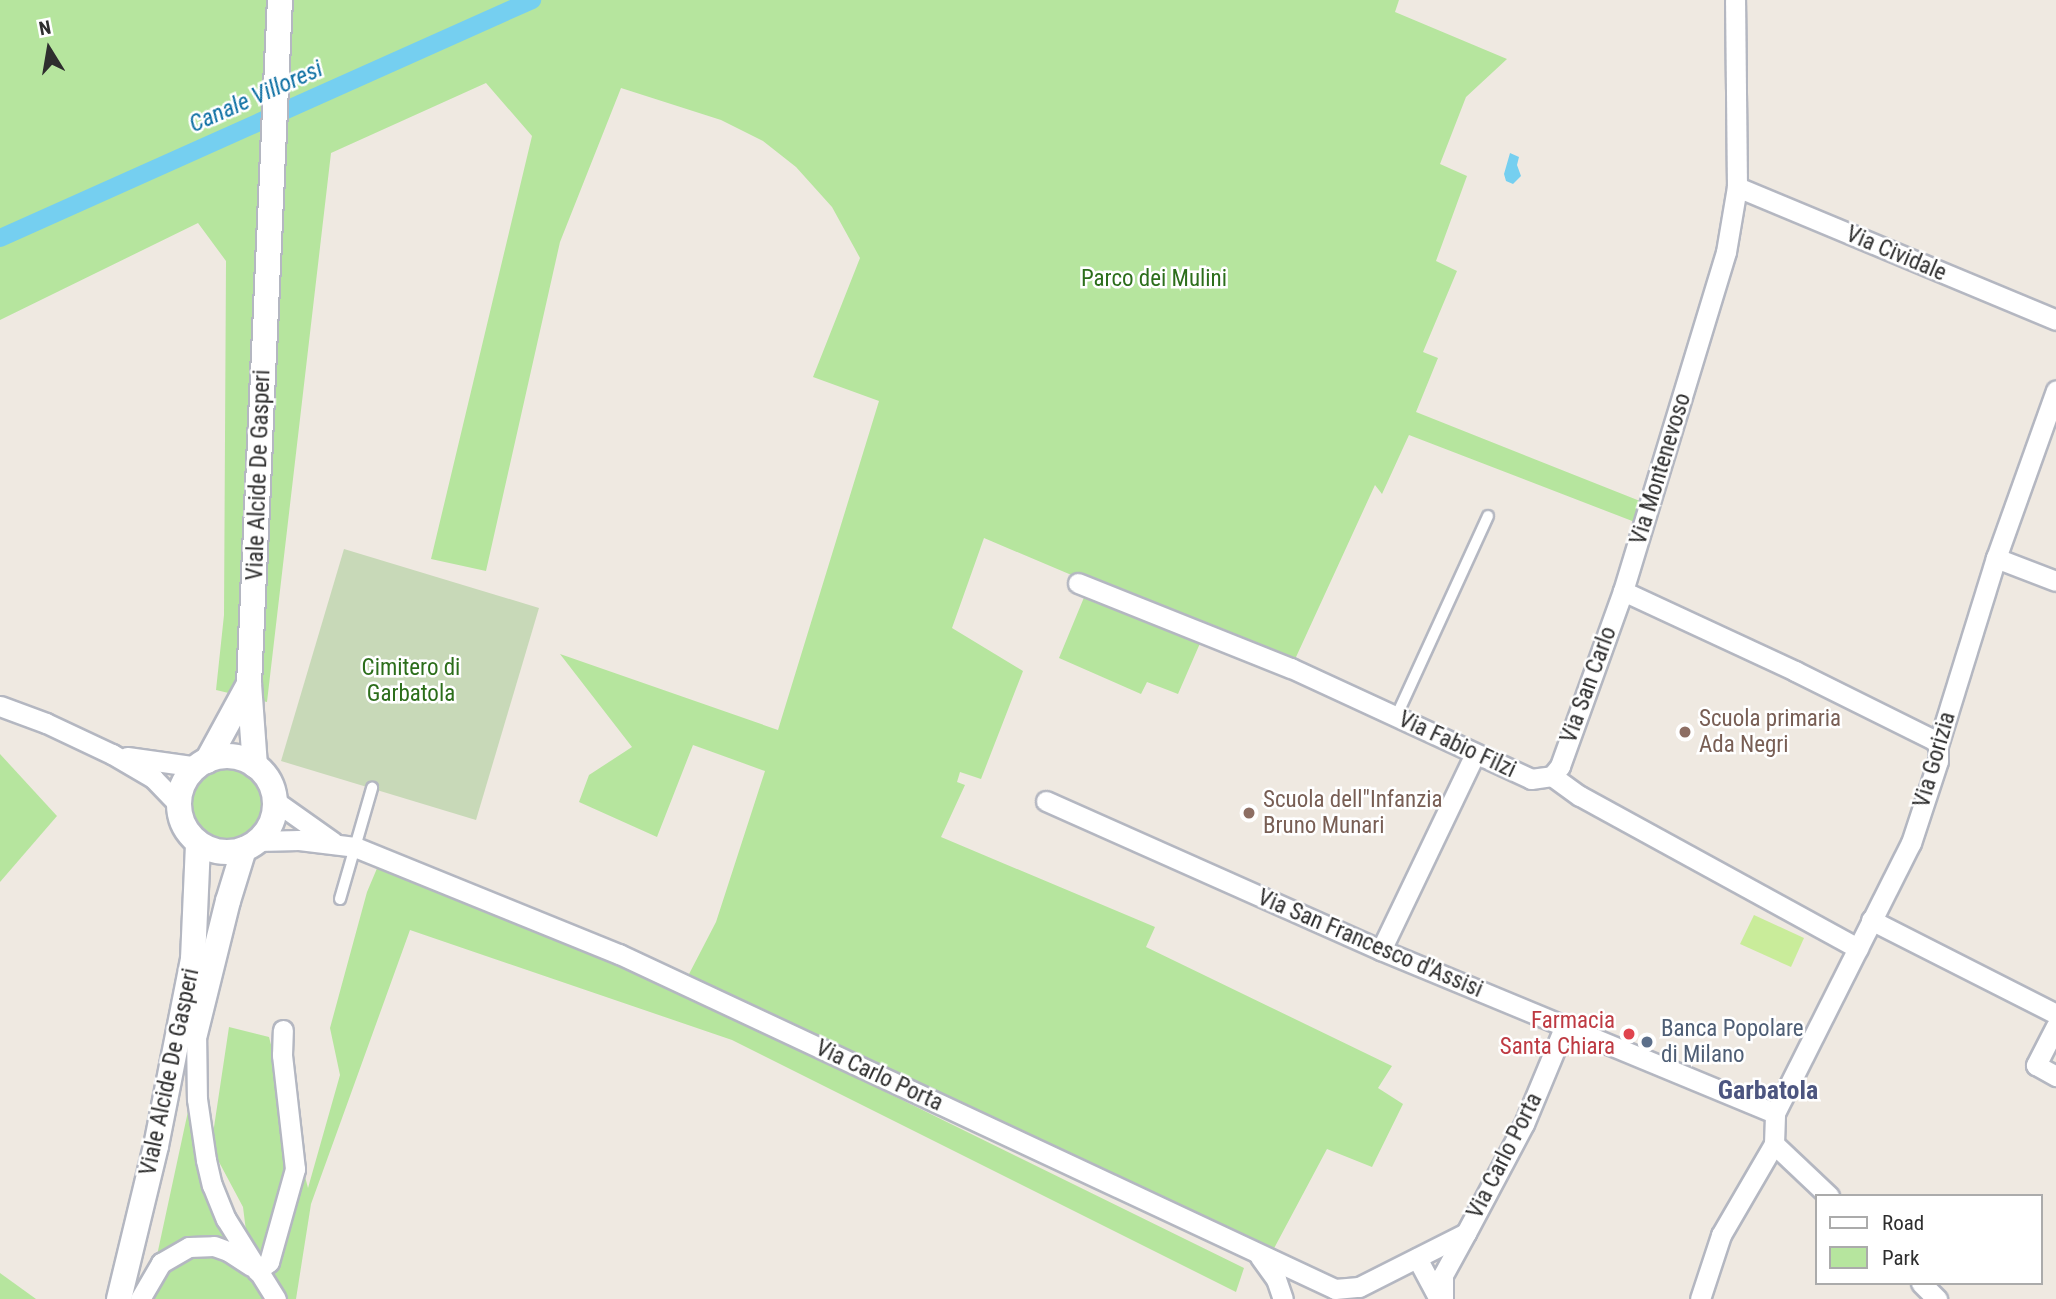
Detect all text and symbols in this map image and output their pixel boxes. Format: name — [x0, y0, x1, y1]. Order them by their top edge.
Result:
north arrow — [14, 14, 84, 84]
text: N — [37, 15, 53, 40]
water label: Canale Villoresi — [185, 55, 327, 139]
street label: Via Cividale — [1842, 221, 1950, 287]
park label: Parco dei Mulini — [1081, 265, 1227, 293]
street label: Viale Alcide De Gasperi — [242, 369, 276, 581]
street label: Via Montenevoso — [1625, 390, 1697, 548]
street label: Via San Carlo — [1555, 623, 1623, 747]
park label: Cimitero di Garbatola — [362, 654, 460, 708]
place label: Scuola primaria Ada Negri — [1699, 705, 1841, 759]
street label: Via Fabio Filzi — [1394, 706, 1520, 784]
street label: Via Gorizia — [1908, 709, 1962, 811]
marker: Scuola primaria Ada Negri — [1677, 724, 1693, 740]
place label: Scuola dell"Infanzia Bruno Munari — [1263, 786, 1443, 840]
marker: Scuola dell"Infanzia Bruno Munari — [1241, 805, 1257, 821]
street label: Via San Francesco d'Assisi — [1253, 884, 1487, 1004]
street label: Viale Alcide De Gasperi — [135, 966, 205, 1178]
place label: Farmacia Santa Chiara — [1500, 1007, 1615, 1061]
place label: Banca Popolare di Milano — [1661, 1015, 1804, 1069]
marker: Farmacia Santa Chiara — [1621, 1026, 1637, 1042]
marker: Banca Popolare di Milano — [1639, 1034, 1655, 1050]
street label: Via Carlo Porta — [811, 1035, 947, 1117]
district label: Garbatola — [1718, 1075, 1818, 1107]
street label: Via Carlo Porta — [1462, 1089, 1548, 1223]
legend — [1814, 1194, 2042, 1285]
text: Road — [1882, 1211, 1924, 1235]
text: Park — [1882, 1246, 1919, 1270]

